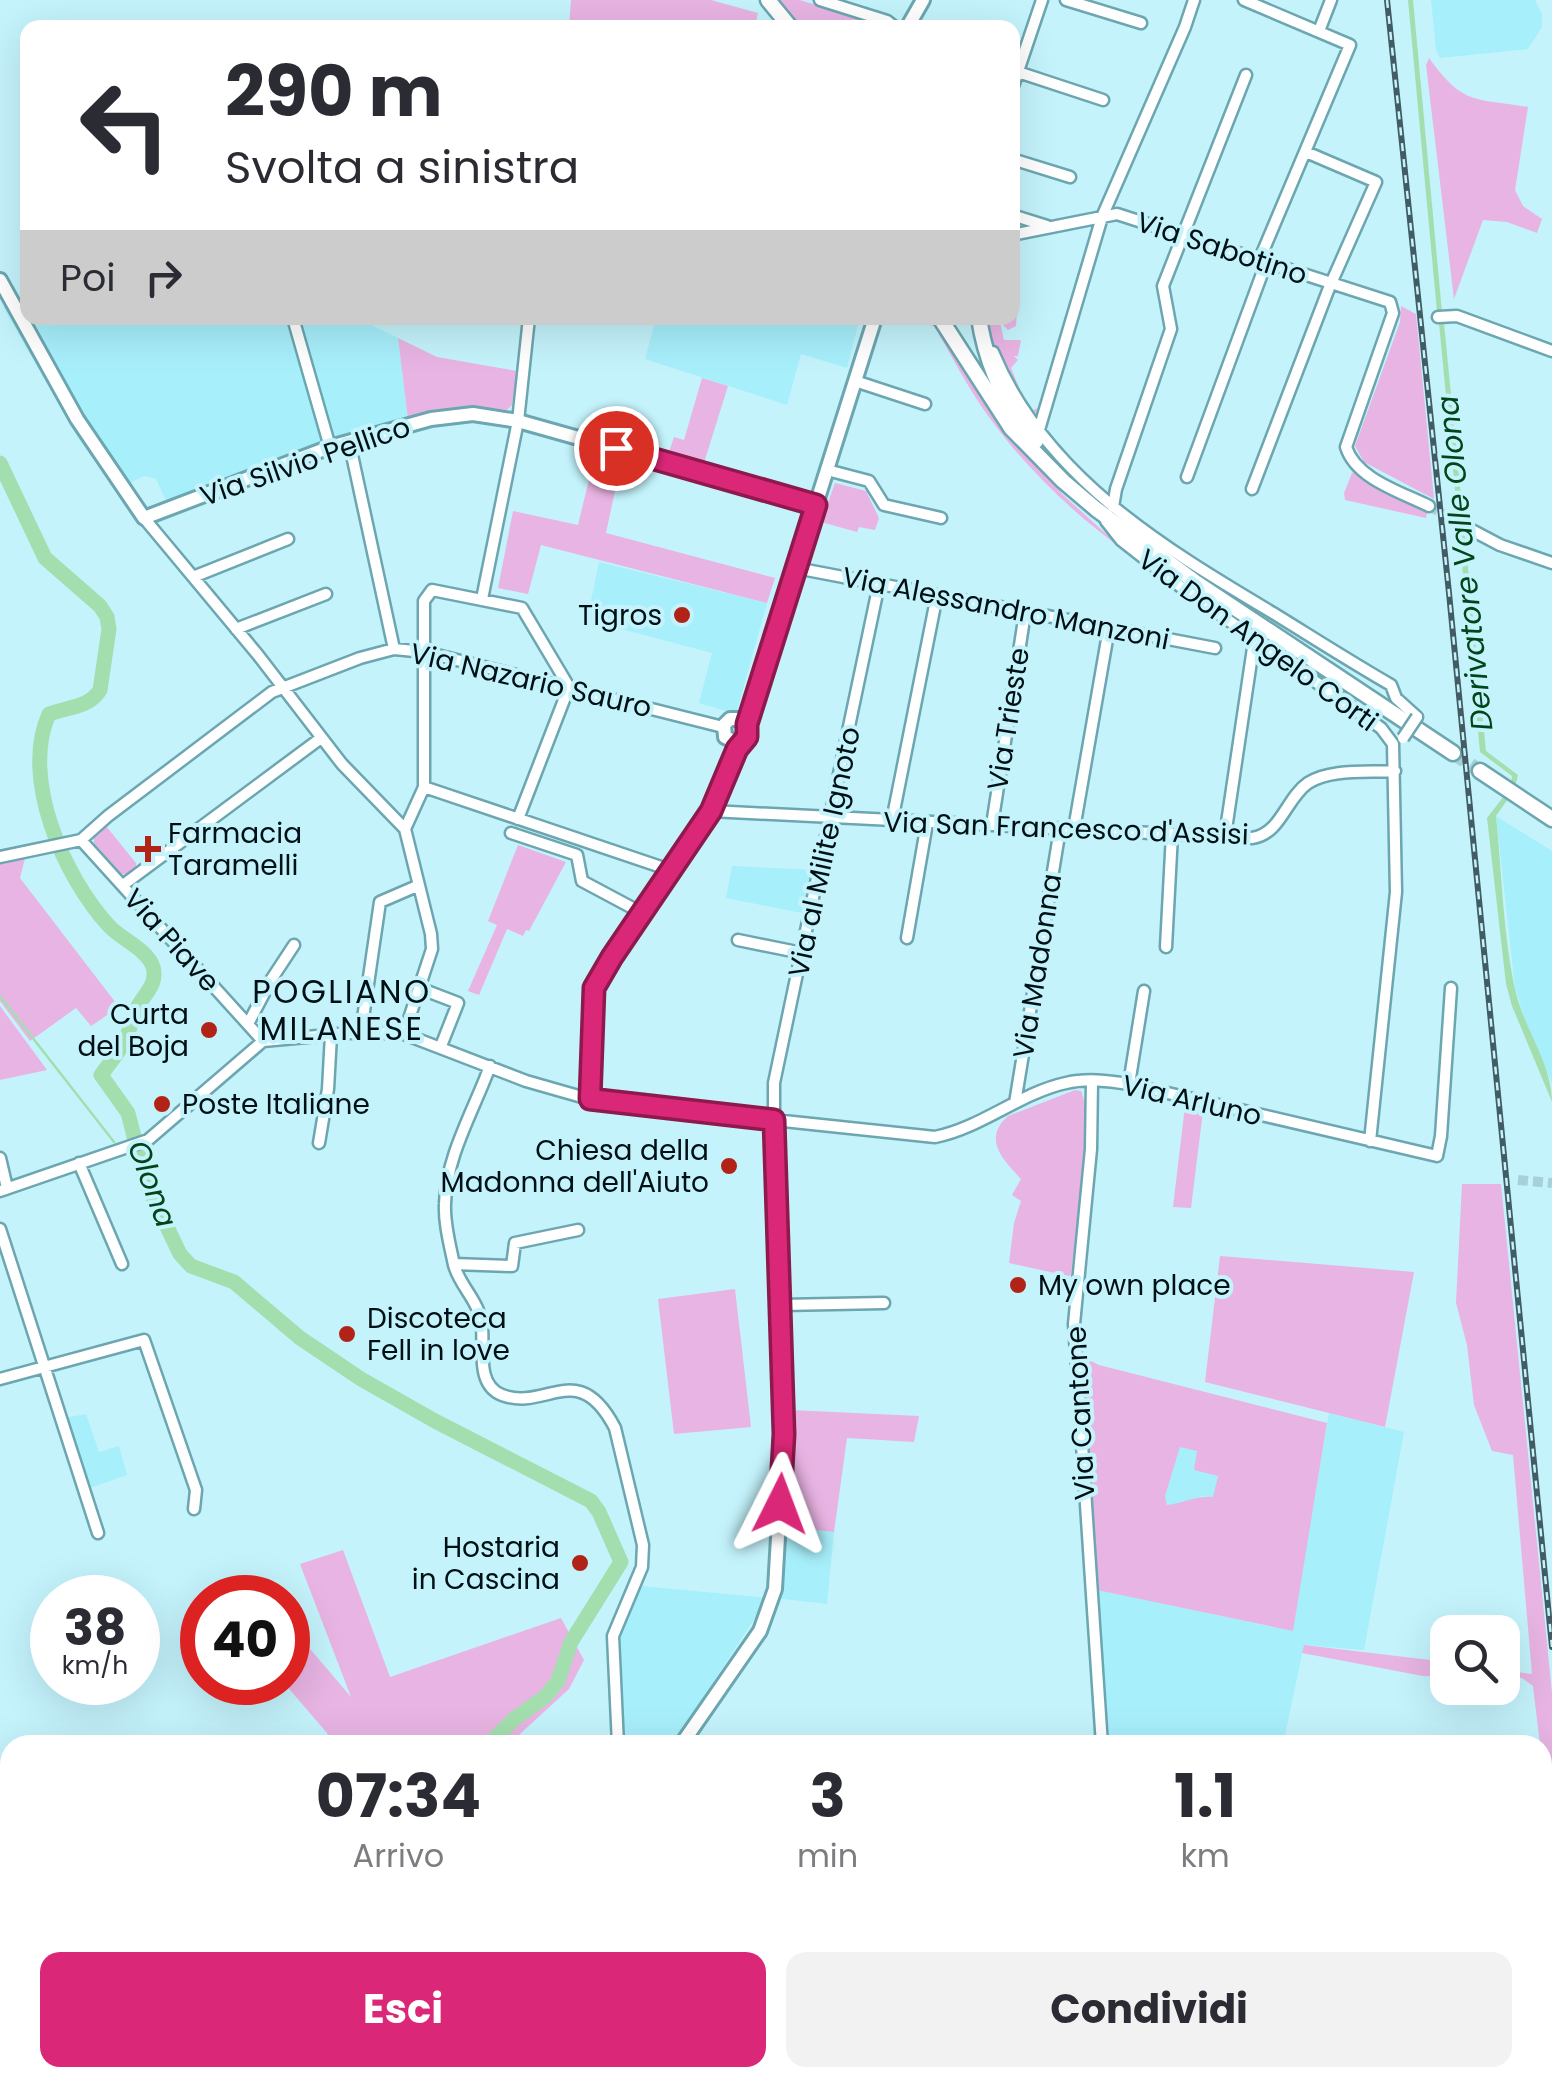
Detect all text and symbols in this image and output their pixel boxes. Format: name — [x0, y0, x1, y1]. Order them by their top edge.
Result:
text: 290 m — [225, 42, 443, 141]
icon: left — [60, 60, 190, 190]
text: Svolta a sinistra — [225, 136, 579, 199]
street label: Via Sabotino — [1131, 203, 1312, 294]
icon: right — [136, 250, 191, 305]
text: Poi — [60, 251, 116, 304]
water label: Derivatore Valle Olona — [1426, 393, 1503, 733]
pin — [574, 406, 659, 491]
street label: Via Silvio Pellico — [195, 407, 415, 516]
icon: arrive — [589, 421, 644, 476]
street label: Via Don Angelo Corti — [1130, 540, 1386, 741]
street label: Via Alessandro Manzoni — [839, 558, 1173, 659]
place label: Tigros — [578, 596, 662, 635]
marker: Tigros — [671, 604, 693, 626]
street label: Via Nazario Sauro — [406, 634, 656, 727]
street label: Via Trieste — [978, 645, 1039, 793]
street label: Via al Milite Ignoto — [779, 723, 870, 981]
street label: Via San Francesco d'Assisi — [883, 803, 1249, 854]
place label: Farmacia Taramelli — [168, 814, 302, 885]
marker: Farmacia Taramelli — [137, 838, 159, 860]
street label: Via Madonna — [1004, 871, 1071, 1061]
street label: Via Piave — [115, 880, 229, 1001]
district label: POGLIANO MILANESE — [252, 969, 432, 1051]
place label: Curta del Boja — [77, 995, 189, 1066]
marker: Curta del Boja — [198, 1019, 220, 1041]
street label: Via Arluno — [1118, 1065, 1266, 1135]
place label: Poste Italiane — [182, 1085, 370, 1124]
marker: Poste Italiane — [151, 1093, 173, 1115]
place label: Chiesa della Madonna dell'Aiuto — [441, 1131, 709, 1202]
water label: Olona — [117, 1134, 188, 1233]
marker: Chiesa della Madonna dell'Aiuto — [718, 1155, 740, 1177]
place label: My own place — [1038, 1266, 1231, 1305]
marker: My own place — [1007, 1274, 1029, 1296]
place label: Discoteca Fell in love — [367, 1299, 510, 1370]
marker: Discoteca Fell in love — [336, 1323, 358, 1345]
street label: Via Cantone — [1056, 1325, 1105, 1501]
position arrow — [728, 1452, 832, 1556]
place label: Hostaria in Cascina — [412, 1528, 560, 1599]
marker: Hostaria in Cascina — [569, 1552, 591, 1574]
speed limit sign: 40 — [180, 1575, 310, 1705]
text: 38 — [64, 1592, 126, 1663]
map controls — [1430, 1615, 1520, 1705]
button: search — [1430, 1615, 1520, 1705]
text: km/h — [62, 1648, 128, 1683]
text: 07:34 — [316, 1754, 481, 1838]
text: 3 — [809, 1754, 846, 1838]
text: 1.1 — [1174, 1754, 1236, 1838]
text: Arrivo — [353, 1833, 444, 1878]
text: min — [797, 1833, 858, 1878]
text: km — [1180, 1833, 1230, 1878]
button: Esci — [40, 1952, 766, 2067]
button: Condividi — [786, 1952, 1512, 2067]

